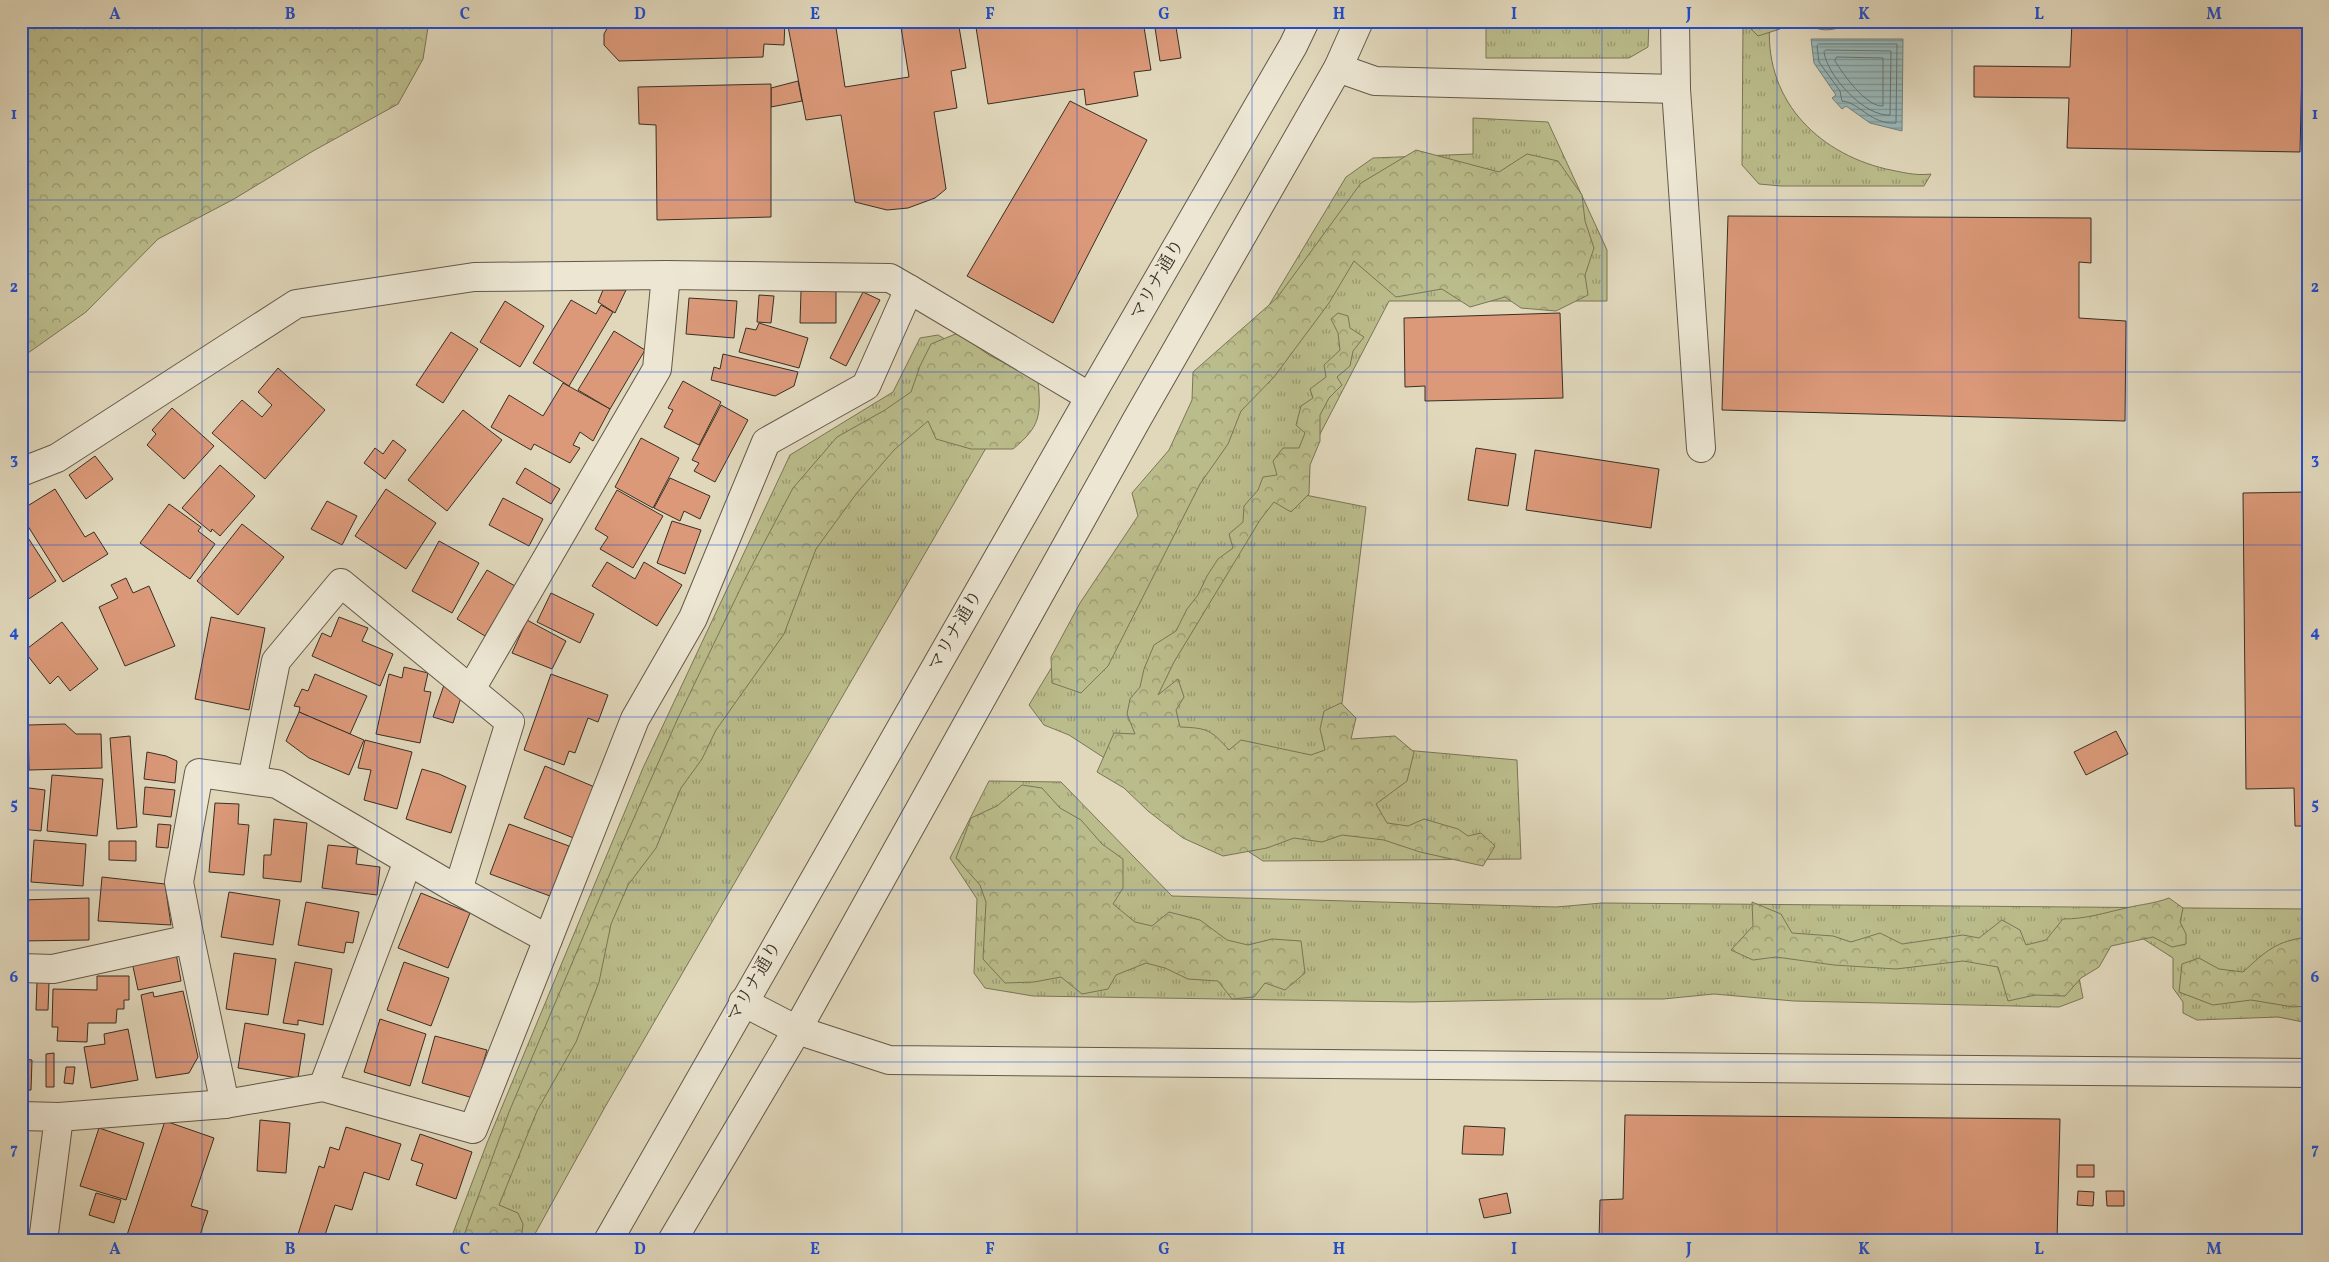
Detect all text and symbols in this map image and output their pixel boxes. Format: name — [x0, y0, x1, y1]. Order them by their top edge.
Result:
text: A — [109, 4, 121, 26]
text: B — [285, 4, 296, 26]
text: C — [460, 4, 470, 26]
text: D — [634, 4, 646, 26]
text: E — [810, 4, 820, 26]
text: F — [985, 4, 995, 26]
text: G — [1158, 4, 1170, 26]
text: H — [1333, 4, 1345, 26]
text: I — [1511, 4, 1517, 26]
text: J — [1685, 4, 1692, 26]
text: K — [1858, 4, 1870, 26]
text: L — [2034, 4, 2044, 26]
text: M — [2206, 4, 2222, 26]
text: 1 — [11, 104, 17, 126]
text: 1 — [2312, 104, 2318, 126]
street label: マリナ通り — [1125, 235, 1191, 325]
text: 2 — [10, 277, 18, 299]
text: 2 — [2311, 277, 2319, 299]
text: 3 — [10, 449, 18, 471]
text: 3 — [2311, 449, 2319, 471]
street label: マリナ通り — [923, 586, 989, 676]
text: 4 — [9, 622, 19, 644]
text: 4 — [2310, 622, 2320, 644]
text: 5 — [10, 794, 18, 816]
text: 5 — [2311, 794, 2319, 816]
street label: マリナ通り — [722, 937, 788, 1027]
text: 6 — [10, 967, 19, 989]
text: 6 — [2311, 967, 2320, 989]
text: 7 — [10, 1139, 18, 1161]
text: 7 — [2311, 1139, 2319, 1161]
text: A — [109, 1239, 121, 1261]
text: B — [285, 1239, 296, 1261]
text: C — [460, 1239, 470, 1261]
text: D — [634, 1239, 646, 1261]
text: E — [810, 1239, 820, 1261]
text: F — [985, 1239, 995, 1261]
text: G — [1158, 1239, 1170, 1261]
text: H — [1333, 1239, 1345, 1261]
text: I — [1511, 1239, 1517, 1261]
text: J — [1685, 1239, 1692, 1261]
text: K — [1858, 1239, 1870, 1261]
text: L — [2034, 1239, 2044, 1261]
text: M — [2206, 1239, 2222, 1261]

